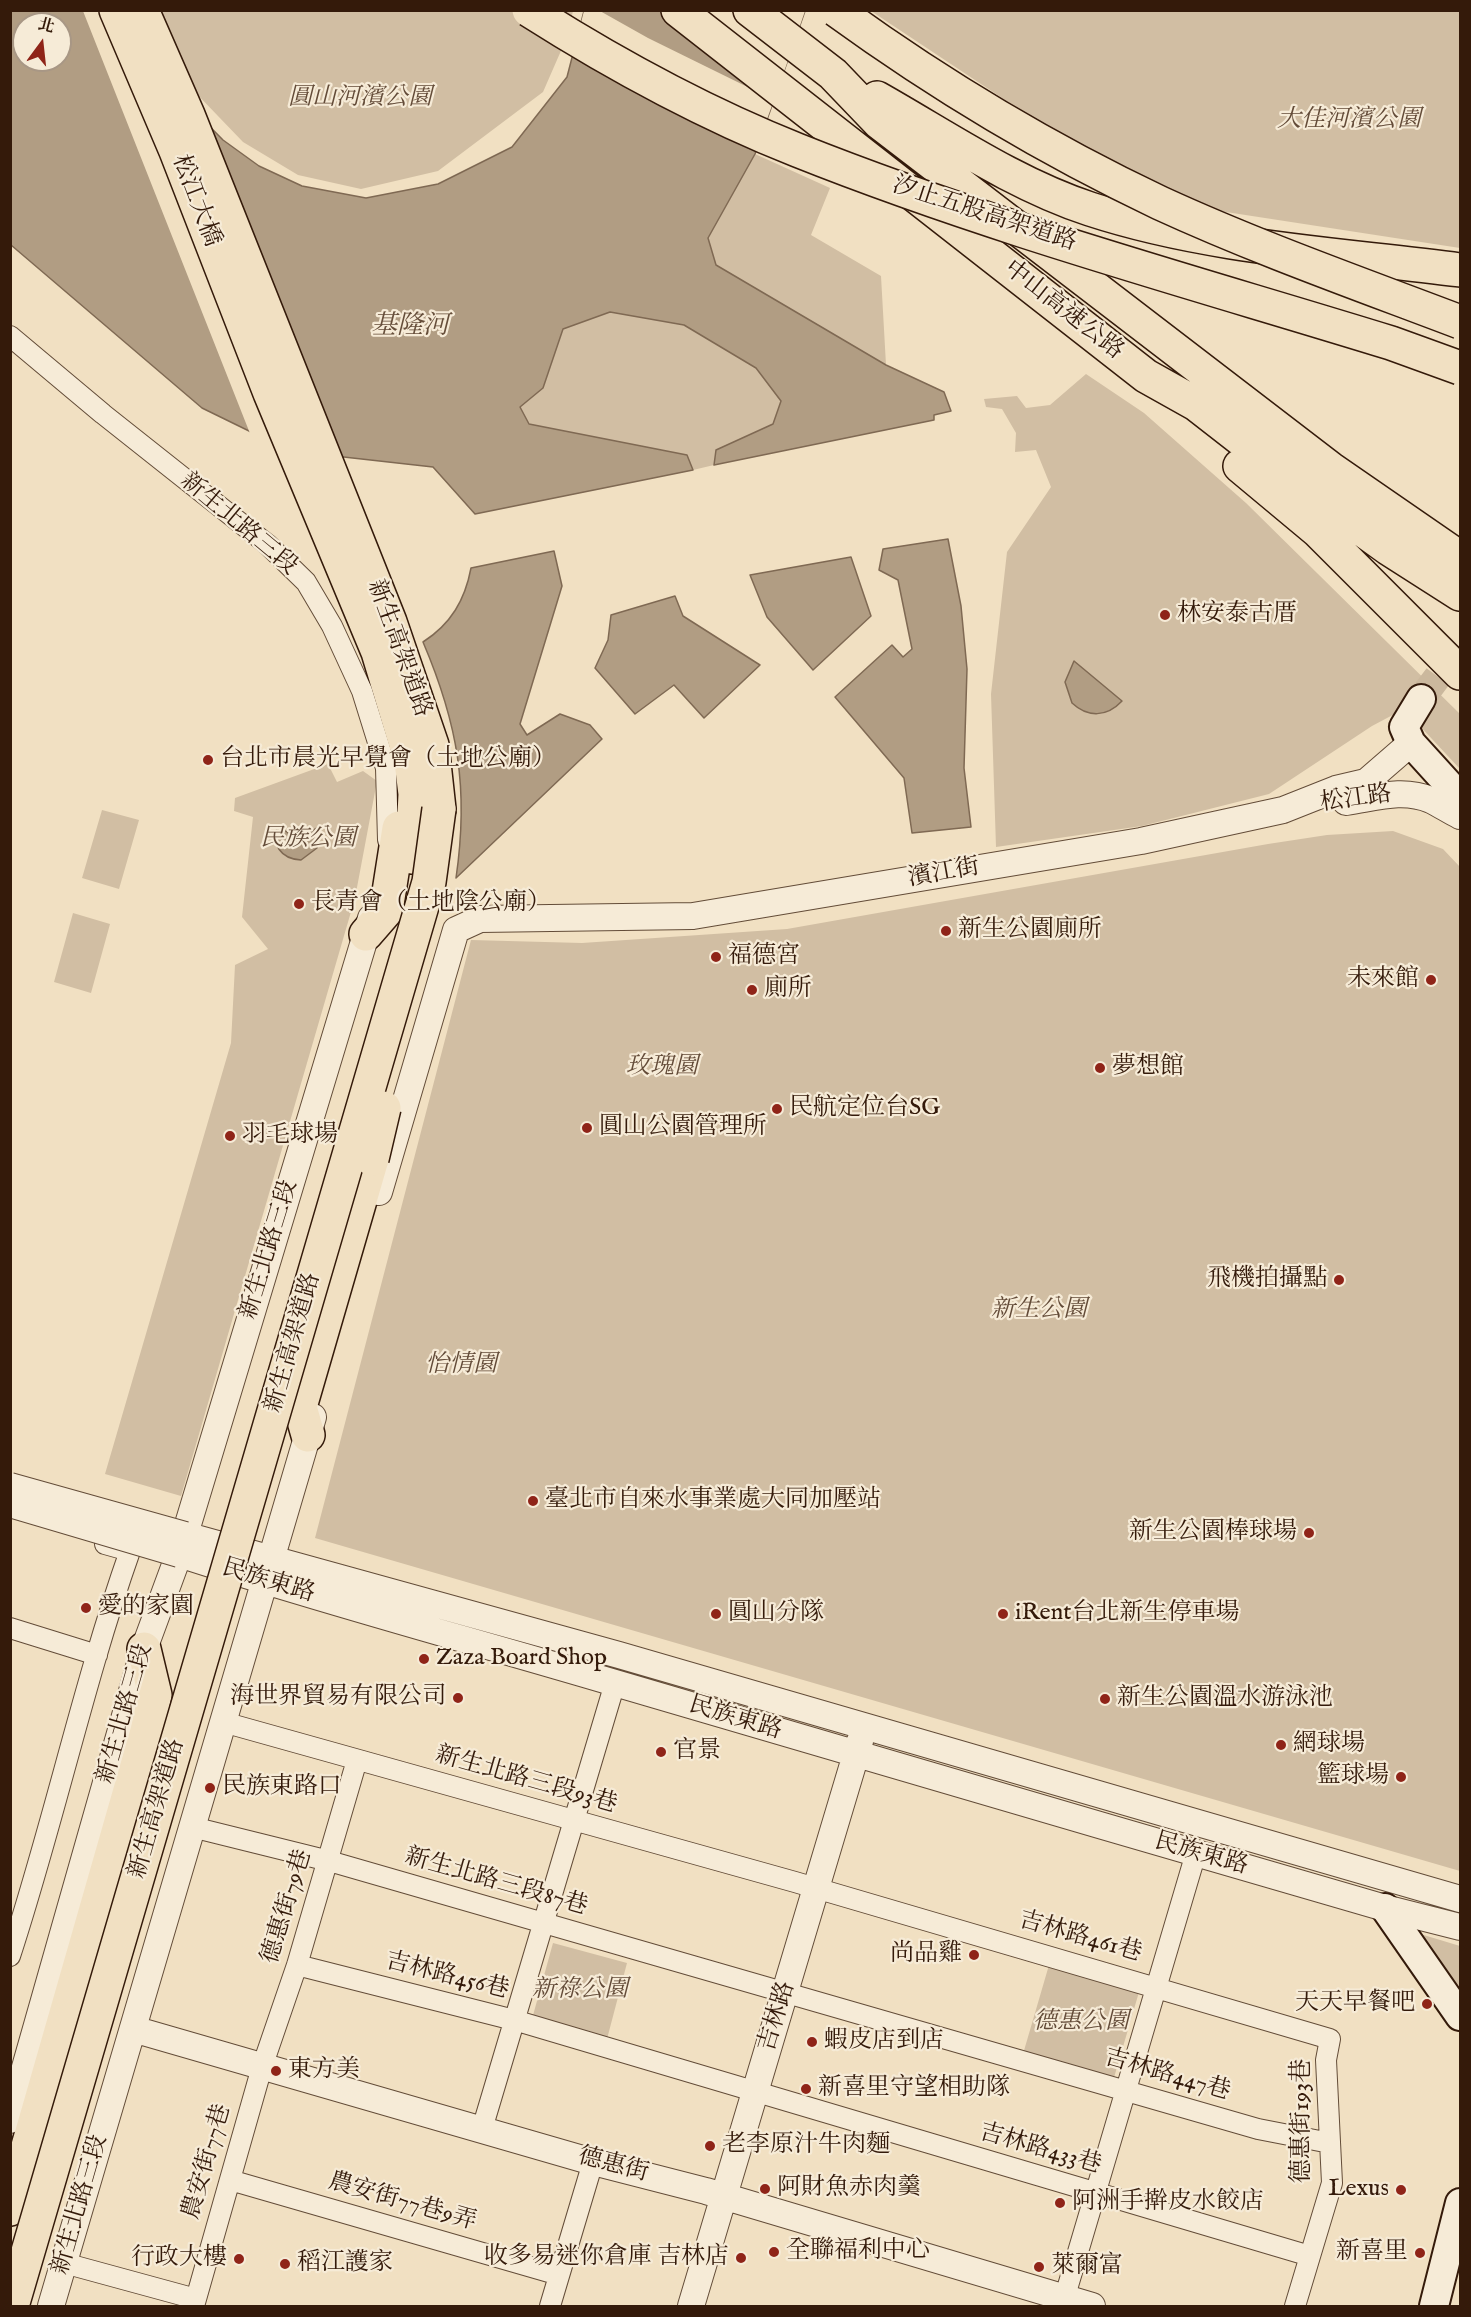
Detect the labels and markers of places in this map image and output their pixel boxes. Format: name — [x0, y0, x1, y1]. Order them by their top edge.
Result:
place label: 林安泰古厝 — [1177, 601, 1297, 629]
marker: 林安泰古厝 — [1158, 608, 1172, 622]
place label: 台北市晨光早覺會（土地公廟） — [220, 746, 556, 774]
marker: 台北市晨光早覺會（土地公廟） — [201, 753, 215, 767]
place label: 長青會（土地陰公廟） — [311, 890, 551, 918]
marker: 長青會（土地陰公廟） — [292, 897, 306, 911]
place label: 新生公園廁所 — [958, 917, 1102, 945]
marker: 新生公園廁所 — [939, 924, 953, 938]
place label: 福德宮 — [728, 943, 800, 971]
marker: 福德宮 — [709, 950, 723, 964]
place label: 未來館 — [1347, 966, 1419, 994]
marker: 未來館 — [1424, 973, 1438, 987]
place label: 廁所 — [764, 976, 812, 1004]
marker: 廁所 — [745, 983, 759, 997]
place label: 夢想館 — [1112, 1054, 1184, 1082]
marker: 夢想館 — [1093, 1061, 1107, 1075]
place label: 民航定位台SG — [789, 1095, 940, 1123]
marker: 民航定位台SG — [770, 1102, 784, 1116]
place label: 圓山公園管理所 — [599, 1114, 767, 1142]
marker: 圓山公園管理所 — [580, 1121, 594, 1135]
place label: 羽毛球場 — [242, 1122, 338, 1150]
marker: 羽毛球場 — [223, 1129, 237, 1143]
place label: 飛機拍攝點 — [1207, 1266, 1327, 1294]
marker: 飛機拍攝點 — [1332, 1273, 1346, 1287]
place label: 臺北市自來水事業處大同加壓站 — [545, 1487, 881, 1515]
marker: 臺北市自來水事業處大同加壓站 — [526, 1494, 540, 1508]
place label: 新生公園棒球場 — [1129, 1519, 1297, 1547]
marker: 新生公園棒球場 — [1302, 1526, 1316, 1540]
place label: 愛的家園 — [98, 1594, 194, 1622]
place label: 圓山分隊 — [728, 1600, 824, 1628]
place label: iRent台北新生停車場 — [1015, 1600, 1240, 1628]
marker: 愛的家園 — [79, 1601, 93, 1615]
marker: 圓山分隊 — [709, 1607, 723, 1621]
marker: iRent台北新生停車場 — [996, 1607, 1010, 1621]
place label: Zaza Board Shop — [436, 1645, 607, 1673]
marker: Zaza Board Shop — [417, 1652, 431, 1666]
place label: 海世界貿易有限公司 — [230, 1684, 446, 1712]
place label: 新生公園溫水游泳池 — [1117, 1685, 1333, 1713]
marker: 海世界貿易有限公司 — [451, 1691, 465, 1705]
marker: 新生公園溫水游泳池 — [1098, 1692, 1112, 1706]
place label: 網球場 — [1293, 1731, 1365, 1759]
place label: 官景 — [673, 1738, 721, 1766]
marker: 網球場 — [1274, 1738, 1288, 1752]
marker: 官景 — [654, 1745, 668, 1759]
place label: 籃球場 — [1317, 1763, 1389, 1791]
marker: 籃球場 — [1394, 1770, 1408, 1784]
place label: 民族東路口 — [222, 1774, 342, 1802]
marker: 民族東路口 — [203, 1781, 217, 1795]
place label: 尚品雞 — [890, 1941, 962, 1969]
marker: 尚品雞 — [967, 1948, 981, 1962]
place label: 天天早餐吧 — [1295, 1990, 1415, 2018]
marker: 天天早餐吧 — [1420, 1997, 1434, 2011]
place label: 蝦皮店到店 — [824, 2028, 944, 2056]
marker: 蝦皮店到店 — [805, 2035, 819, 2049]
place label: 東方美 — [288, 2057, 360, 2085]
marker: 東方美 — [269, 2064, 283, 2078]
place label: 新喜里守望相助隊 — [818, 2075, 1010, 2103]
marker: 新喜里守望相助隊 — [799, 2082, 813, 2096]
place label: 老李原汁牛肉麵 — [722, 2132, 890, 2160]
marker: 老李原汁牛肉麵 — [703, 2139, 717, 2153]
place label: 阿財魚赤肉羹 — [777, 2175, 921, 2203]
place label: Lexus — [1328, 2176, 1389, 2204]
marker: 阿財魚赤肉羹 — [758, 2182, 772, 2196]
marker: Lexus — [1394, 2183, 1408, 2197]
place label: 阿洲手擀皮水餃店 — [1072, 2189, 1264, 2217]
marker: 阿洲手擀皮水餃店 — [1053, 2196, 1067, 2210]
place label: 全聯福利中心 — [786, 2238, 930, 2266]
place label: 新喜里 — [1336, 2239, 1408, 2267]
place label: 收多易迷你倉庫 吉林店 — [484, 2244, 729, 2272]
place label: 行政大樓 — [131, 2245, 227, 2273]
marker: 全聯福利中心 — [767, 2245, 781, 2259]
marker: 新喜里 — [1413, 2246, 1427, 2260]
place label: 稻江護家 — [297, 2250, 393, 2278]
marker: 收多易迷你倉庫 吉林店 — [734, 2251, 748, 2265]
marker: 行政大樓 — [232, 2252, 246, 2266]
place label: 萊爾富 — [1051, 2253, 1123, 2281]
marker: 稻江護家 — [278, 2257, 292, 2271]
marker: 萊爾富 — [1032, 2260, 1046, 2274]

